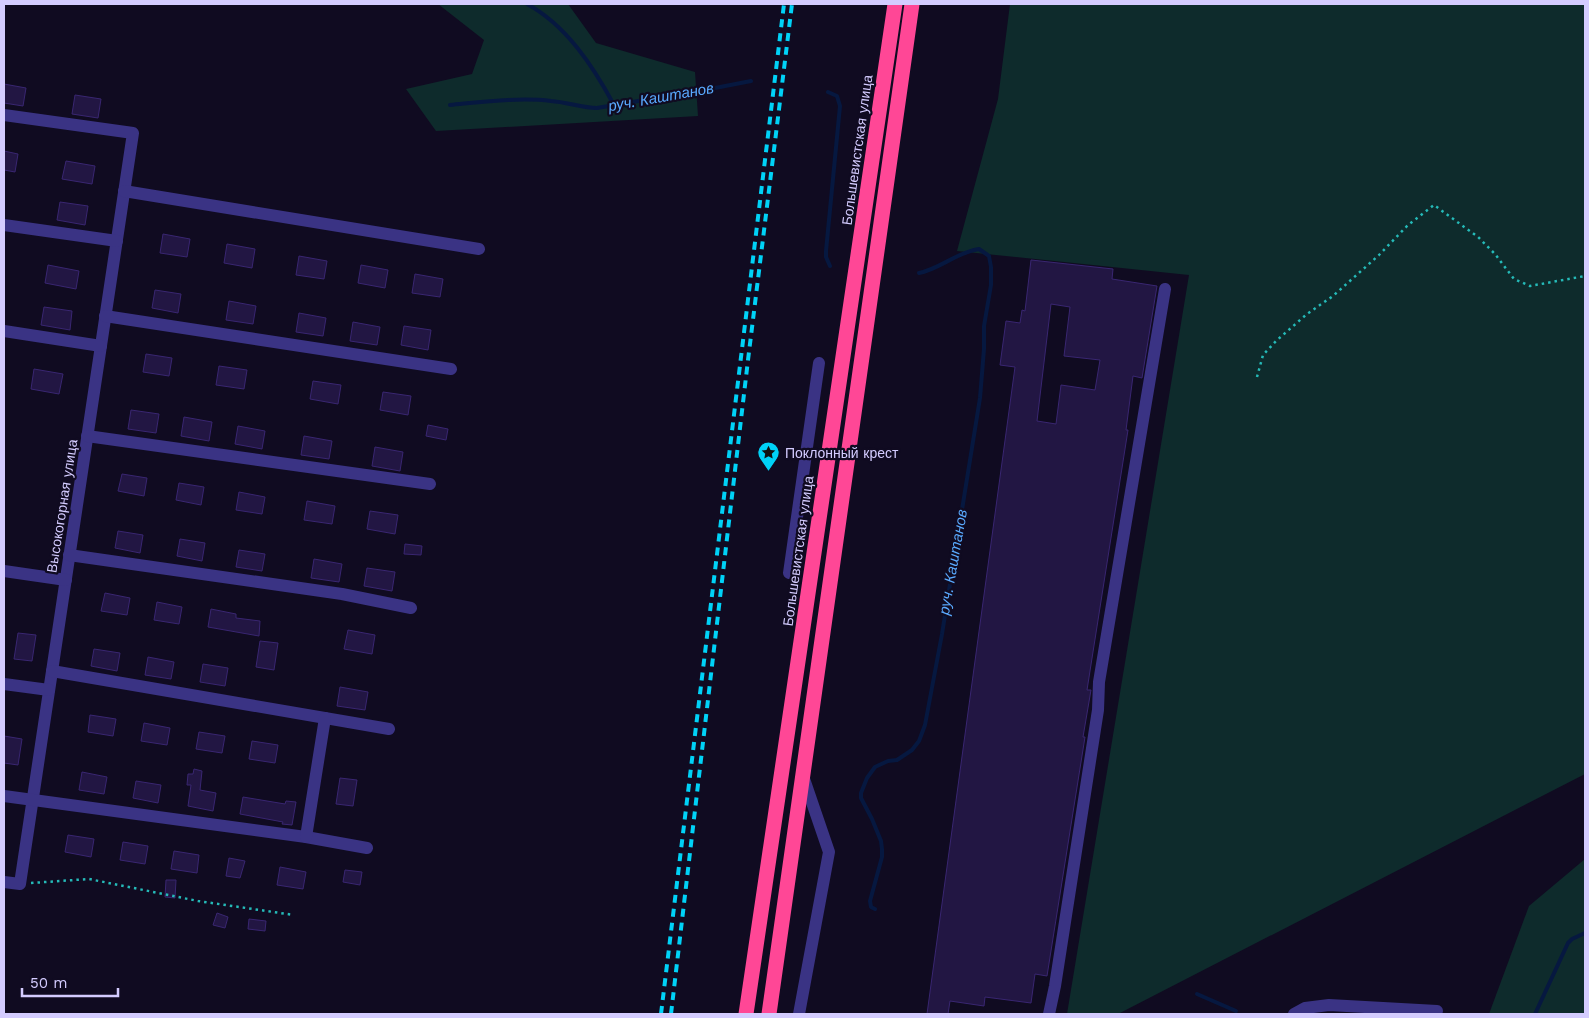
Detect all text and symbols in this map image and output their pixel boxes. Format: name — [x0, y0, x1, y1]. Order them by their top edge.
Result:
street label: Большевистская улица — [839, 74, 876, 226]
water label: руч. Каштанов — [606, 79, 715, 115]
street label: Высокогорная улица — [44, 438, 81, 574]
place icon: Поклонный крест — [757, 441, 781, 472]
place label: Поклонный крест — [785, 445, 899, 461]
street label: Большевистская улица — [780, 475, 817, 627]
water label: руч. Каштанов — [935, 508, 971, 617]
scale bar — [22, 966, 119, 998]
text: 50 m — [30, 974, 67, 992]

